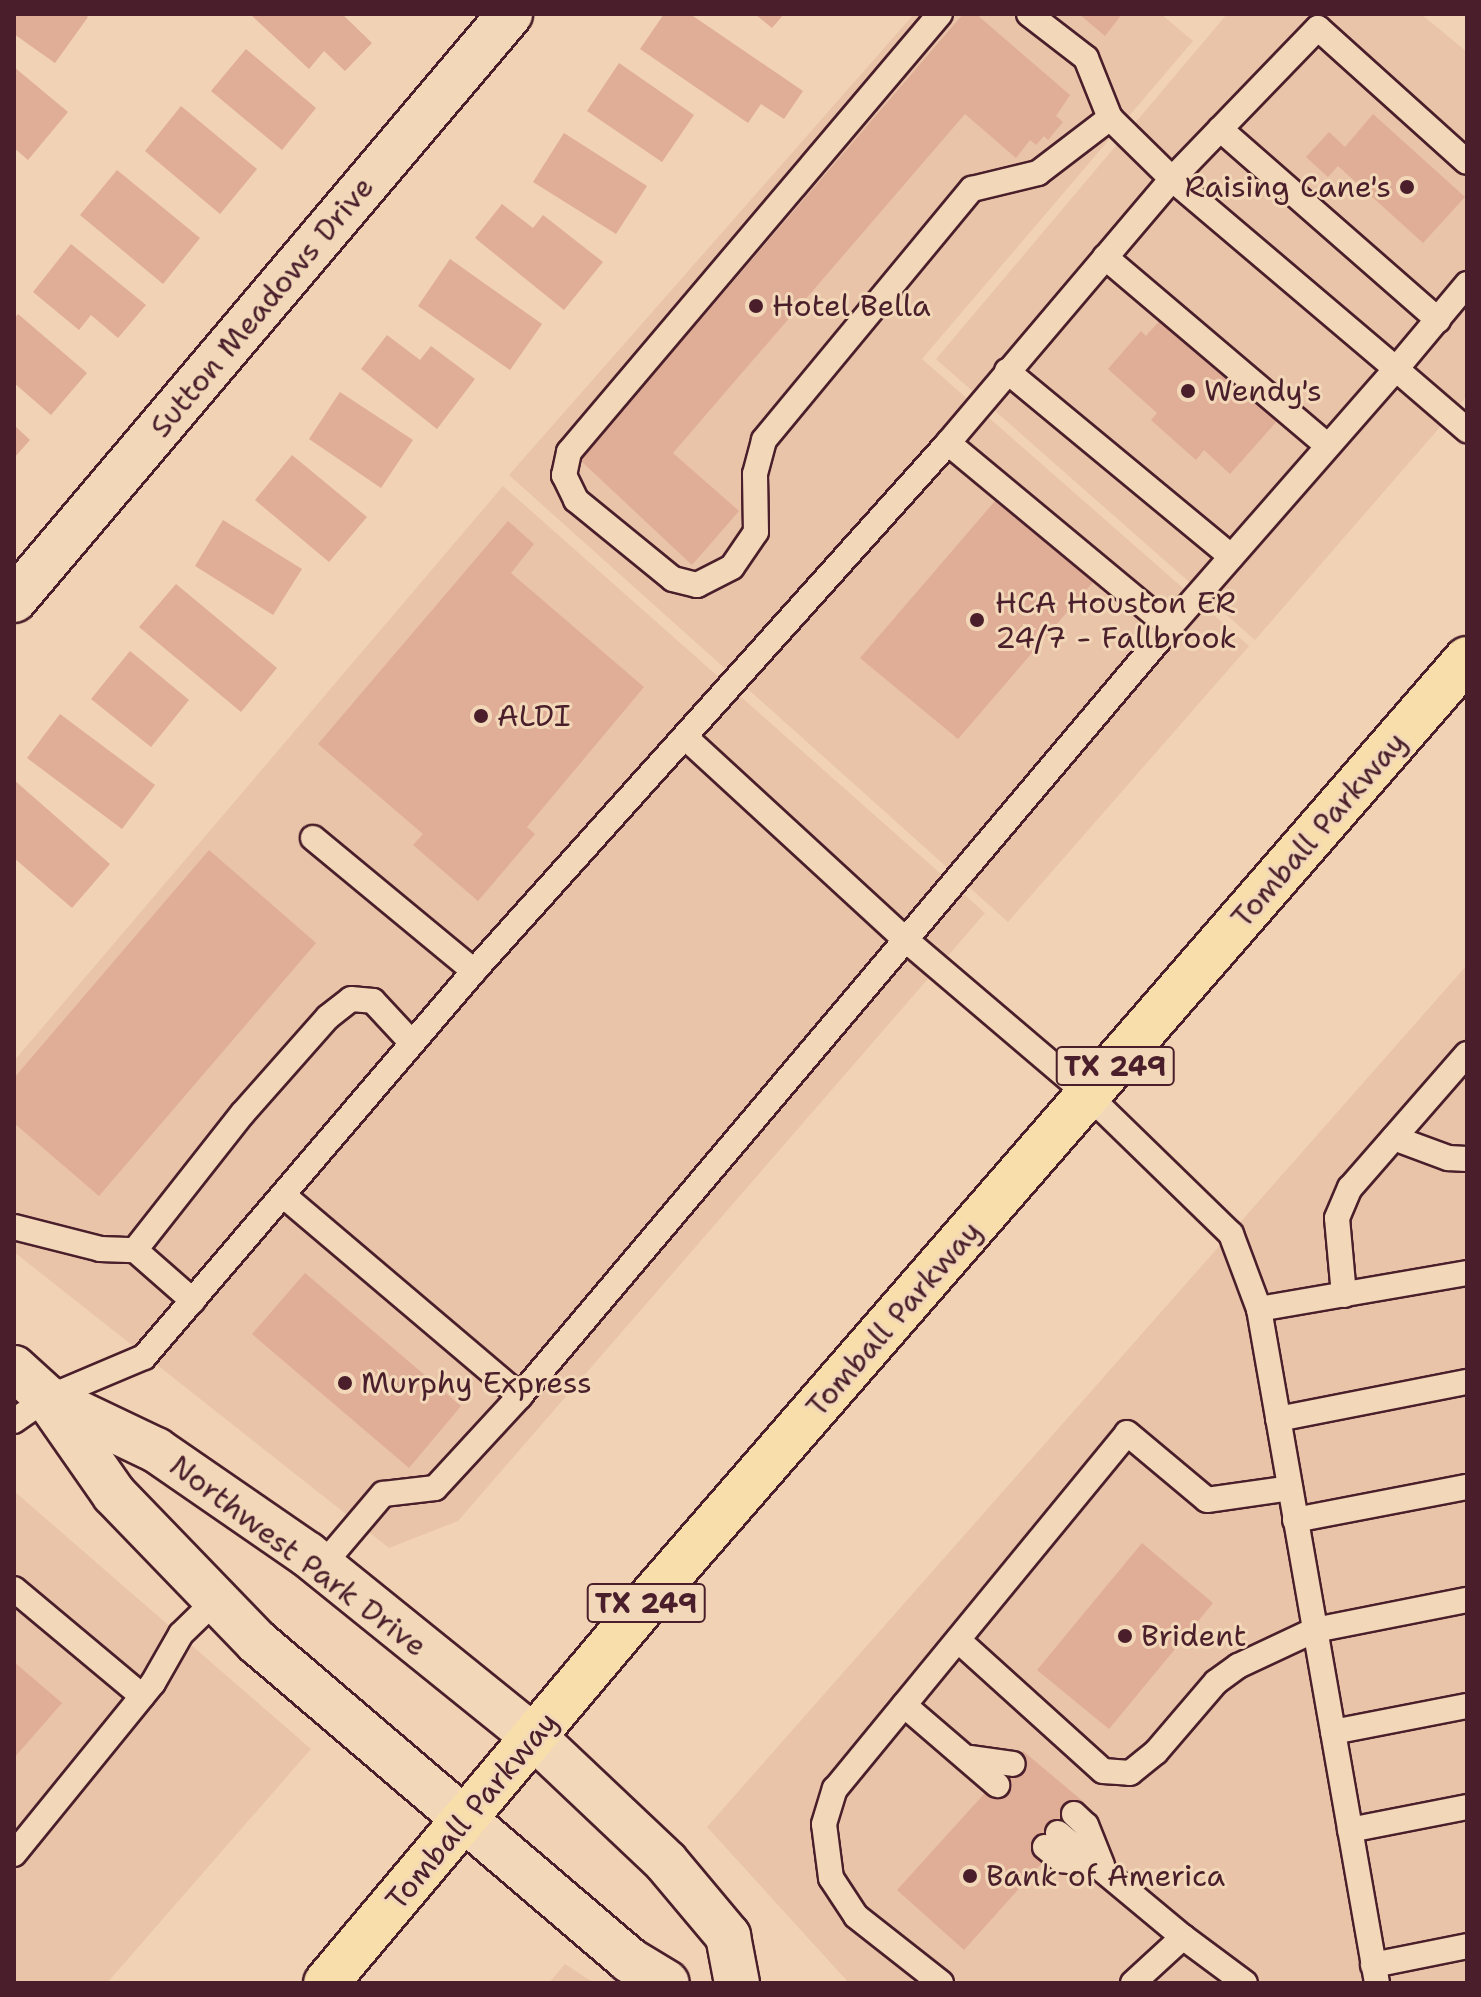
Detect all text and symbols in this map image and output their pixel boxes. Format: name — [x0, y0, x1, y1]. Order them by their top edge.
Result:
street label: Sutton Meadows Drive — [142, 169, 382, 445]
place label: Raising Cane's — [1184, 169, 1391, 205]
marker: Raising Cane's — [1398, 178, 1416, 196]
place label: Hotel Bella — [772, 288, 931, 324]
marker: Hotel Bella — [747, 297, 765, 315]
place label: Wendy's — [1204, 373, 1322, 409]
marker: Wendy's — [1179, 382, 1197, 400]
place label: HCA Houston ER 24/7 - Fallbrook — [995, 585, 1237, 656]
marker: HCA Houston ER 24/7 - Fallbrook — [966, 609, 988, 631]
place label: ALDI — [497, 698, 570, 734]
marker: ALDI — [472, 707, 490, 725]
street label: Tomball Parkway — [1224, 725, 1414, 935]
road number: TX 249 — [1055, 1042, 1175, 1090]
street label: Tomball Parkway — [799, 1214, 989, 1424]
place label: Murphy Express — [361, 1365, 592, 1401]
marker: Murphy Express — [336, 1374, 354, 1392]
street label: Northwest Park Drive — [162, 1448, 434, 1664]
road number: TX 249 — [586, 1579, 706, 1627]
place label: Brident — [1141, 1618, 1247, 1654]
marker: Brident — [1116, 1627, 1134, 1645]
street label: Tomball Parkway — [378, 1704, 566, 1918]
place label: Bank of America — [986, 1858, 1225, 1894]
marker: Bank of America — [961, 1867, 979, 1885]

